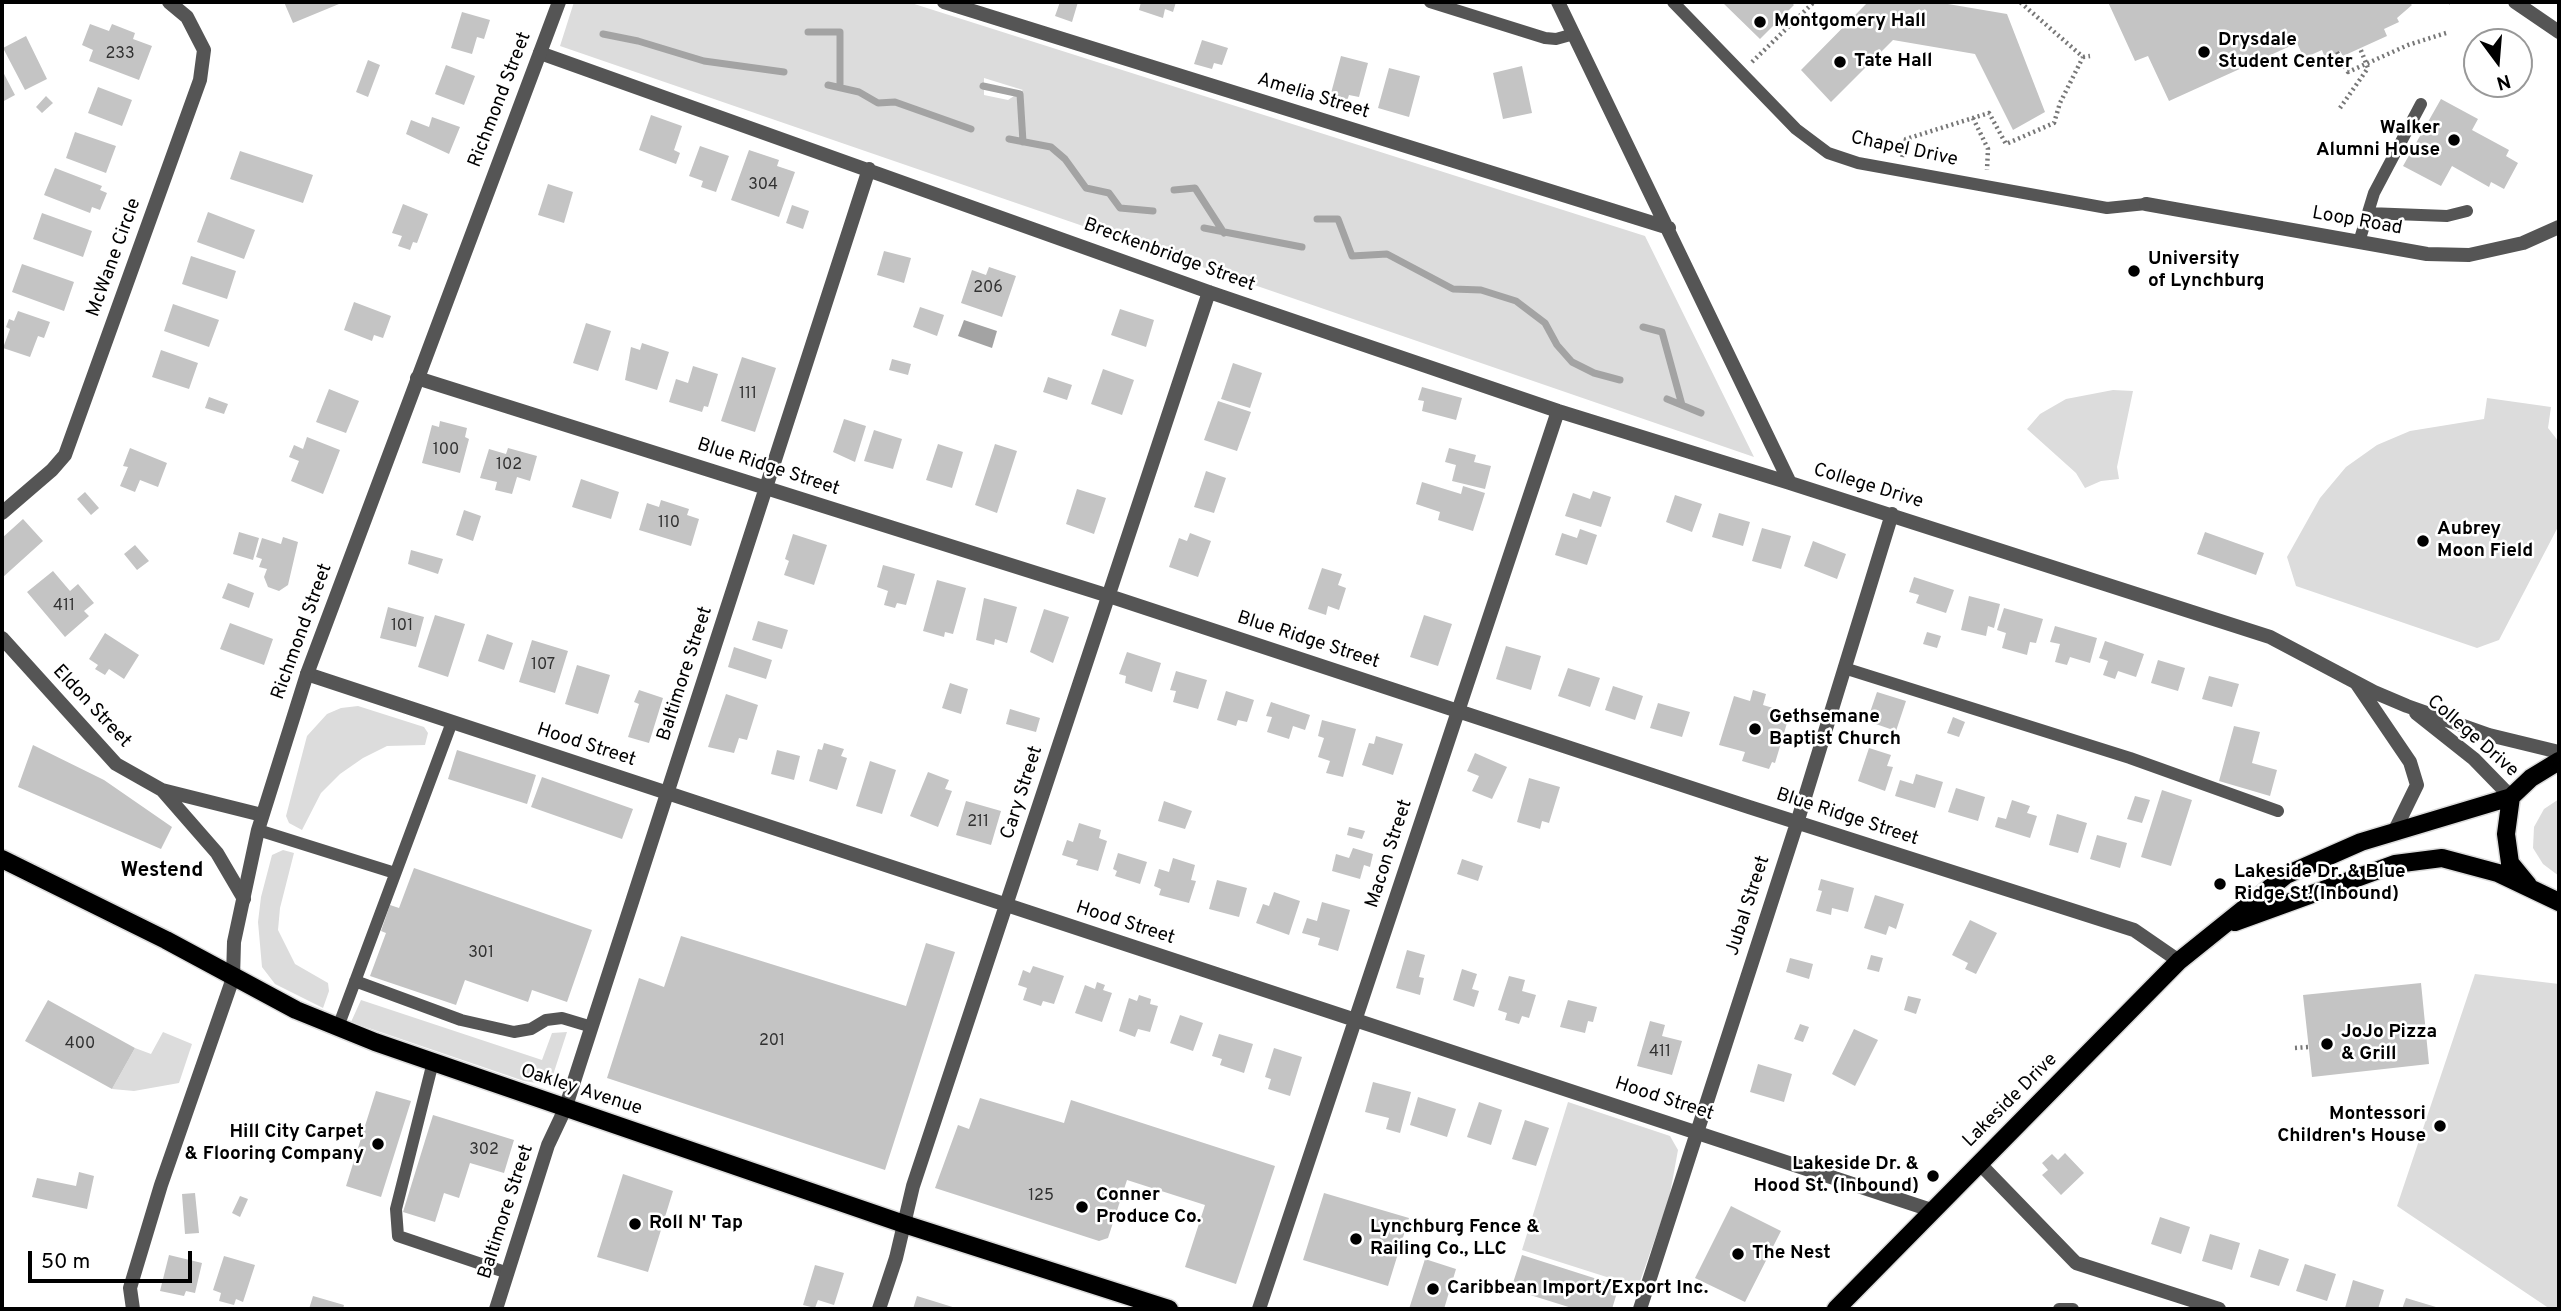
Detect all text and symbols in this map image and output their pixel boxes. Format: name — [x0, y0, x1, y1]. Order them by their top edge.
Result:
place label: Montgomery Hall — [1774, 11, 1926, 33]
marker: Montgomery Hall — [1752, 14, 1768, 30]
north arrow — [2463, 28, 2533, 98]
street label: Richmond Street — [465, 29, 537, 171]
place label: Drysdale Student Center — [2218, 30, 2353, 74]
marker: Drysdale Student Center — [2196, 44, 2212, 60]
house number: 233 — [105, 45, 135, 65]
place label: Tate Hall — [1854, 51, 1933, 73]
marker: Tate Hall — [1832, 54, 1848, 70]
text: N — [2493, 68, 2513, 95]
street label: Amelia Street — [1254, 69, 1372, 125]
place label: Walker Alumni House — [2316, 118, 2440, 162]
street label: Chapel Drive — [1848, 128, 1960, 172]
marker: Walker Alumni House — [2446, 132, 2462, 148]
house number: 304 — [748, 176, 778, 196]
street label: McWane Circle — [83, 196, 147, 320]
street label: Loop Road — [2310, 203, 2404, 241]
street label: Breckenbridge Street — [1080, 214, 1258, 298]
place label: University of Lynchburg — [2148, 249, 2265, 293]
marker: University of Lynchburg — [2126, 263, 2142, 279]
house number: 206 — [973, 279, 1003, 299]
house number: 111 — [739, 385, 757, 405]
street label: Blue Ridge Street — [694, 434, 842, 502]
house number: 100 — [433, 441, 459, 461]
house number: 102 — [496, 456, 522, 476]
street label: College Drive — [1810, 459, 1926, 515]
house number: 110 — [658, 514, 680, 534]
place label: Aubrey Moon Field — [2437, 519, 2533, 563]
marker: Aubrey Moon Field — [2415, 533, 2431, 549]
street label: Richmond Street — [268, 561, 338, 703]
house number: 411 — [53, 597, 75, 617]
street label: Baltimore Street — [654, 604, 718, 744]
street label: Blue Ridge Street — [1234, 607, 1382, 675]
house number: 101 — [391, 617, 413, 637]
house number: 107 — [531, 656, 555, 676]
street label: Eldon Street — [47, 661, 135, 753]
street label: College Drive — [2422, 691, 2522, 783]
place label: Gethsemane Baptist Church — [1769, 707, 1901, 751]
street label: Hood Street — [534, 719, 638, 773]
marker: Gethsemane Baptist Church — [1747, 721, 1763, 737]
street label: Cary Street — [997, 743, 1049, 843]
street label: Blue Ridge Street — [1773, 784, 1921, 852]
street label: Macon Street — [1362, 797, 1418, 911]
house number: 211 — [967, 813, 989, 833]
street label: Jubal Street — [1722, 853, 1776, 959]
district label: Westend — [121, 859, 203, 885]
place label: Lakeside Dr. & Blue Ridge St.(Inbound) — [2234, 862, 2406, 906]
marker: Lakeside Dr. & Blue Ridge St.(Inbound) — [2212, 876, 2228, 892]
street label: Hood Street — [1073, 897, 1177, 951]
house number: 301 — [468, 944, 494, 964]
place label: JoJo Pizza & Grill — [2341, 1022, 2437, 1066]
house number: 201 — [759, 1032, 785, 1052]
house number: 400 — [65, 1035, 95, 1055]
marker: JoJo Pizza & Grill — [2319, 1036, 2335, 1052]
house number: 411 — [1649, 1043, 1671, 1063]
street label: Lakeside Drive — [1959, 1049, 2063, 1153]
street label: Oakley Avenue — [517, 1061, 645, 1121]
street label: Hood Street — [1612, 1073, 1716, 1127]
place label: Montessori Children's House — [2277, 1104, 2426, 1148]
marker: Montessori Children's House — [2432, 1118, 2448, 1134]
place label: Hill City Carpet & Flooring Company — [185, 1122, 364, 1166]
marker: Hill City Carpet & Flooring Company — [370, 1136, 386, 1152]
house number: 302 — [469, 1141, 499, 1161]
street label: Baltimore Street — [475, 1142, 539, 1282]
place label: Lakeside Dr. & Hood St. (Inbound) — [1754, 1154, 1919, 1198]
marker: Lakeside Dr. & Hood St. (Inbound) — [1925, 1168, 1941, 1184]
place label: Conner Produce Co. — [1096, 1185, 1201, 1229]
house number: 125 — [1028, 1187, 1054, 1207]
marker: Conner Produce Co. — [1074, 1199, 1090, 1215]
place label: Roll N' Tap — [649, 1213, 743, 1235]
marker: Roll N' Tap — [627, 1216, 643, 1232]
place label: Lynchburg Fence & Railing Co., LLC — [1370, 1217, 1540, 1261]
marker: Lynchburg Fence & Railing Co., LLC — [1348, 1231, 1364, 1247]
scale bar — [32, 1238, 196, 1282]
place label: The Nest — [1752, 1243, 1831, 1265]
marker: The Nest — [1730, 1246, 1746, 1262]
text: 50 m — [41, 1249, 90, 1276]
place label: Caribbean Import/Export Inc. — [1447, 1278, 1708, 1300]
marker: Caribbean Import/Export Inc. — [1425, 1281, 1441, 1297]

